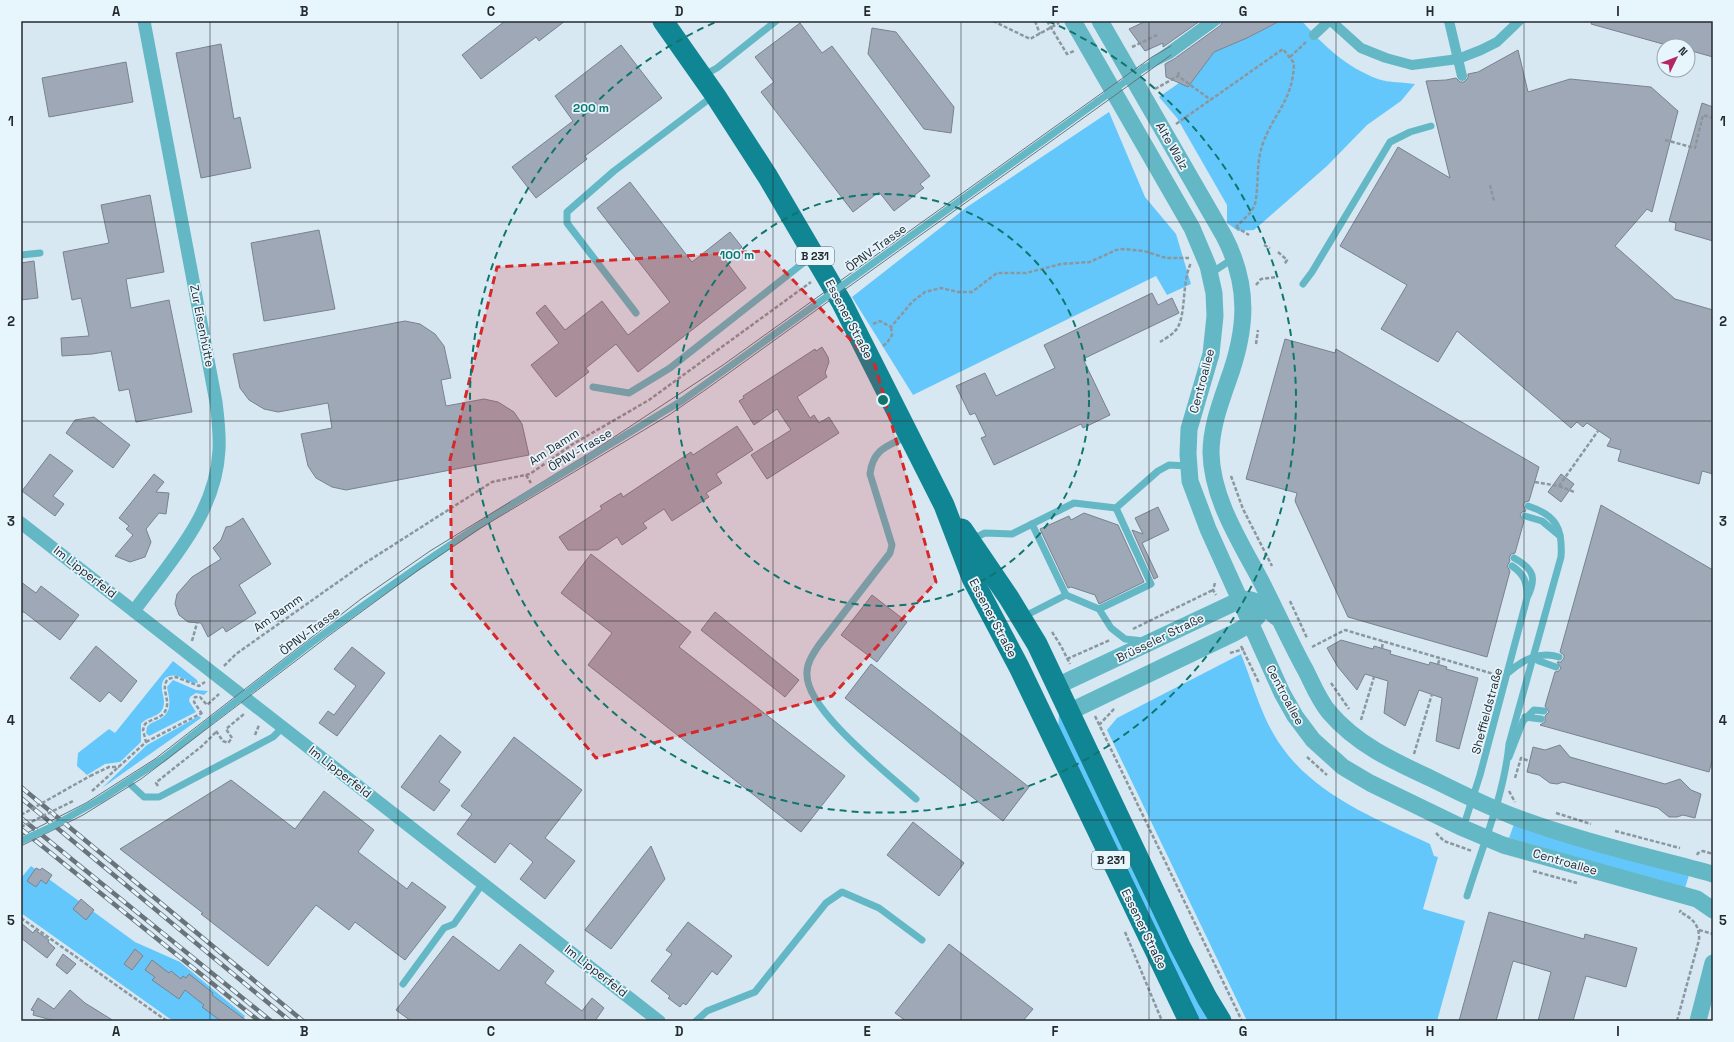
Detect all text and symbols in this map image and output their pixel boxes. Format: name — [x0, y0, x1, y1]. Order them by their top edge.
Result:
text: A — [112, 3, 121, 20]
text: B — [300, 3, 309, 20]
text: C — [487, 3, 495, 20]
text: D — [675, 3, 684, 20]
text: E — [863, 3, 871, 20]
text: F — [1052, 3, 1059, 20]
text: G — [1239, 3, 1247, 20]
text: H — [1426, 3, 1434, 20]
text: I — [1616, 3, 1620, 20]
north arrow — [1656, 38, 1696, 78]
text: N — [1676, 44, 1691, 59]
text: 200 m — [573, 100, 609, 116]
text: 1 — [8, 113, 14, 130]
text: 1 — [1720, 113, 1726, 130]
street label: Alte Walz — [1152, 119, 1192, 173]
street label: ÖPNV-Trasse — [842, 221, 910, 275]
text: 100 m — [720, 247, 754, 263]
road number: B 231 — [796, 247, 834, 265]
street label: Essener Straße — [821, 277, 877, 361]
street label: Zur Eisenhütte — [186, 284, 218, 368]
text: 2 — [7, 313, 15, 330]
text: 2 — [1719, 313, 1727, 330]
street label: Centroallee — [1186, 347, 1218, 415]
centre of rings — [876, 393, 890, 407]
street label: Am Damm — [526, 425, 582, 469]
street label: ÖPNV-Trasse — [545, 425, 615, 475]
text: 3 — [7, 513, 15, 530]
text: 3 — [1719, 513, 1727, 530]
street label: Im Lipperfeld — [50, 542, 120, 602]
street label: Essener Straße — [965, 576, 1021, 660]
street label: Am Damm — [250, 590, 306, 636]
street label: ÖPNV-Trasse — [277, 603, 343, 659]
street label: Brüsseler Straße — [1113, 610, 1207, 666]
street label: Centroallee — [1262, 662, 1308, 728]
street label: Sheffieldstraße — [1468, 666, 1506, 756]
text: 4 — [7, 712, 15, 729]
text: 4 — [1719, 712, 1727, 729]
street label: Im Lipperfeld — [305, 742, 375, 802]
street label: Centroallee — [1531, 845, 1599, 879]
road number: B 231 — [1092, 851, 1130, 869]
street label: Essener Straße — [1118, 886, 1170, 972]
text: 5 — [7, 912, 15, 929]
text: 5 — [1719, 912, 1727, 929]
street label: Im Lipperfeld — [561, 941, 631, 1001]
text: A — [112, 1023, 121, 1040]
text: B — [300, 1023, 309, 1040]
text: C — [487, 1023, 495, 1040]
text: D — [675, 1023, 684, 1040]
text: E — [863, 1023, 871, 1040]
text: F — [1052, 1023, 1059, 1040]
text: G — [1239, 1023, 1247, 1040]
text: H — [1426, 1023, 1434, 1040]
text: I — [1616, 1023, 1620, 1040]

